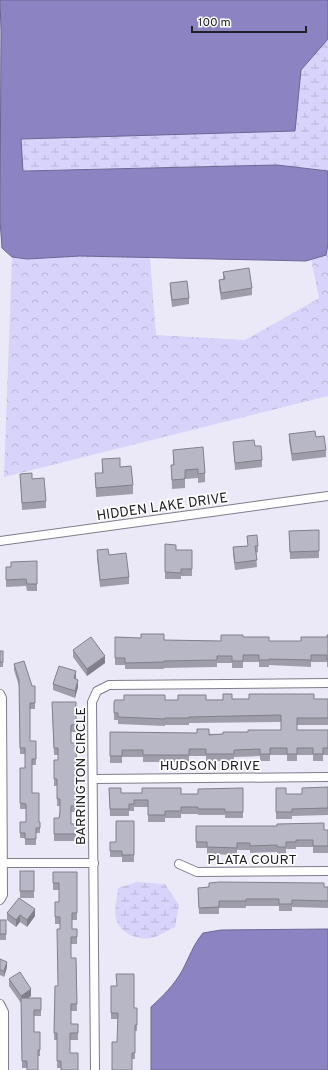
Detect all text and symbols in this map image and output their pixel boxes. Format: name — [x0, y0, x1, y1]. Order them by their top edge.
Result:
scale bar — [192, 8, 306, 34]
text: 100 m — [198, 15, 231, 31]
street label: HIDDEN LAKE DRIVE — [96, 490, 229, 525]
street label: BARRINGTON CIRCLE — [73, 707, 90, 845]
street label: HUDSON DRIVE — [160, 758, 260, 775]
street label: PLATA COURT — [207, 852, 297, 869]

